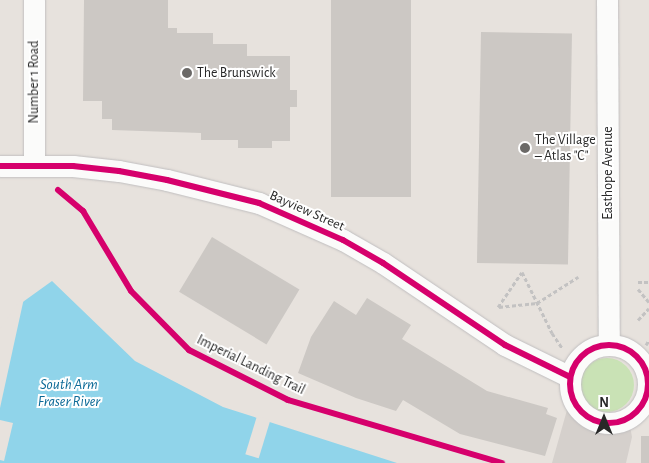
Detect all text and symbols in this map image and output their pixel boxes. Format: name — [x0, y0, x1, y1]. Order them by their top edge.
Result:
street label: Number 1 Road — [26, 40, 42, 124]
place label: The Brunswick — [197, 65, 276, 81]
marker: The Brunswick — [181, 67, 193, 79]
street label: Easthope Avenue — [600, 126, 616, 220]
place label: The Village – Atlas "C" — [535, 132, 596, 164]
marker: The Village – Atlas "C" — [519, 142, 531, 154]
street label: Bayview Street — [267, 187, 347, 235]
street label: Imperial Landing Trail — [194, 331, 308, 399]
water label: South Arm Fraser River — [38, 375, 100, 410]
north arrow — [579, 393, 629, 443]
text: N — [599, 396, 609, 410]

